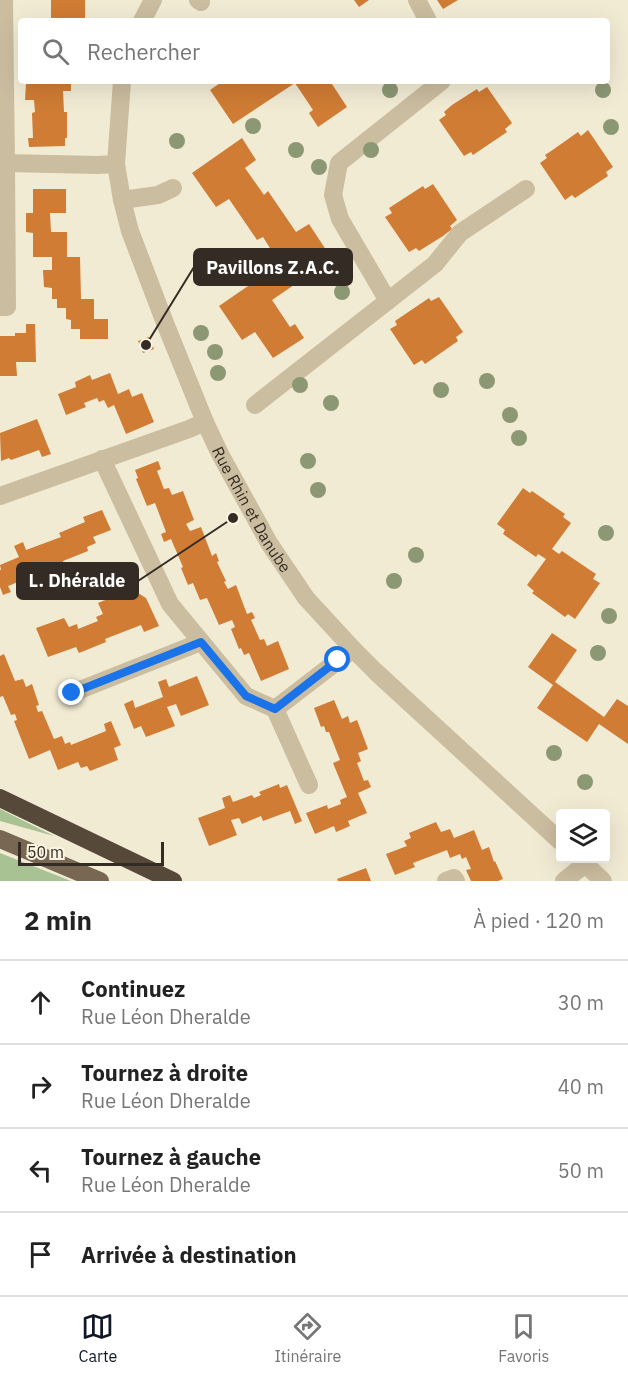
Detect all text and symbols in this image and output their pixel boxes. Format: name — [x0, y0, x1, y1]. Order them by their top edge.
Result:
search box — [18, 18, 610, 84]
icon: search — [39, 35, 72, 68]
text: Rechercher — [87, 37, 200, 66]
callout: Pavillons Z.A.C. — [194, 249, 352, 285]
text: Pavillons Z.A.C. — [206, 256, 340, 279]
street label: Rue Rhin et Danube — [208, 443, 296, 576]
callout: L. Dhéralde — [17, 563, 138, 599]
text: L. Dhéralde — [29, 569, 125, 592]
route start — [324, 646, 350, 672]
route end — [58, 679, 84, 705]
map controls — [556, 809, 610, 863]
button: layers — [556, 809, 610, 863]
scale bar — [18, 839, 164, 866]
text: 50 m — [27, 842, 64, 862]
text: 2 min — [24, 903, 92, 937]
text: À pied · 120 m — [473, 907, 604, 934]
text: Continuez — [81, 974, 185, 1003]
icon: ahead — [24, 986, 57, 1019]
text: 30 m — [558, 989, 604, 1016]
text: Rue Léon Dheralde — [81, 1003, 251, 1030]
text: Tournez à droite — [81, 1058, 248, 1087]
icon: right — [24, 1070, 57, 1103]
text: 40 m — [558, 1073, 604, 1100]
text: Rue Léon Dheralde — [81, 1087, 251, 1114]
text: Tournez à gauche — [81, 1142, 261, 1171]
icon: left — [24, 1154, 57, 1187]
text: 50 m — [558, 1157, 604, 1184]
text: Rue Léon Dheralde — [81, 1171, 251, 1198]
icon: arrive — [24, 1238, 57, 1271]
text: Arrivée à destination — [81, 1240, 297, 1269]
tab: Carte — [79, 1310, 117, 1366]
tab: Itinéraire — [274, 1310, 341, 1366]
tab: Favoris — [498, 1310, 549, 1366]

